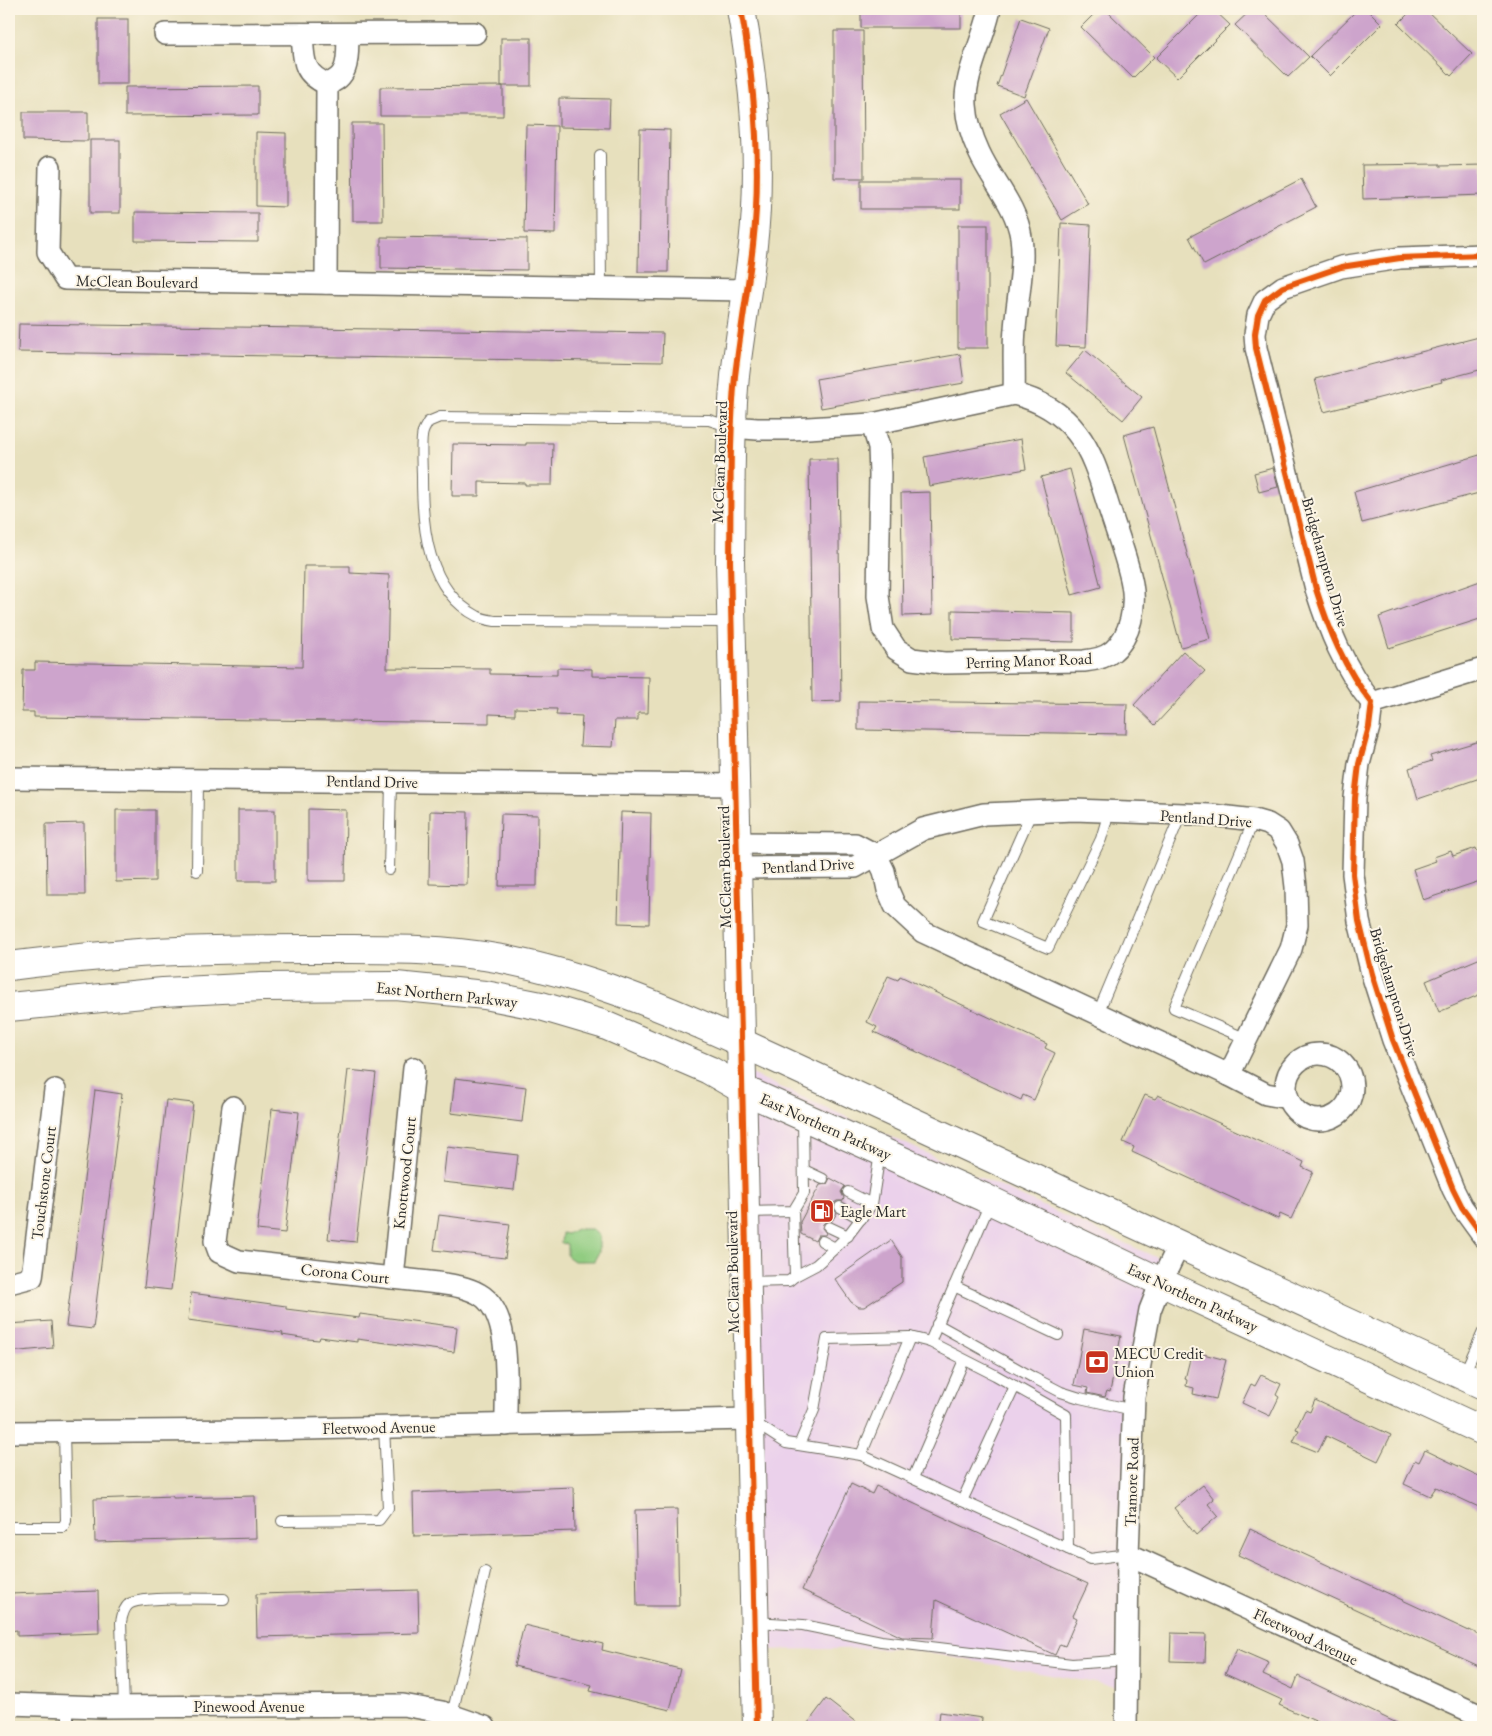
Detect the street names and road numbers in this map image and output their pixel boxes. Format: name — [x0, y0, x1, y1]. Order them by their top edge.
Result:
street label: McClean Boulevard — [76, 270, 199, 293]
street label: McClean Boulevard — [707, 400, 732, 524]
street label: Bridgehampton Drive — [1297, 495, 1354, 629]
street label: Perring Manor Road — [966, 648, 1093, 673]
street label: Pentland Drive — [326, 770, 418, 793]
street label: McClean Boulevard — [713, 805, 736, 928]
street label: Pentland Drive — [1159, 805, 1253, 832]
street label: Pentland Drive — [762, 853, 854, 878]
street label: Bridgehampton Drive — [1365, 925, 1424, 1059]
street label: East Northern Parkway — [375, 977, 520, 1012]
street label: East Northern Parkway — [757, 1088, 896, 1165]
street label: Knottwood Court — [388, 1116, 421, 1230]
street label: Touchstone Court — [26, 1125, 61, 1241]
street label: McClean Boulevard — [721, 1210, 744, 1333]
street label: Corona Court — [300, 1258, 390, 1289]
street label: East Northern Parkway — [1124, 1258, 1262, 1337]
street label: Fleetwood Avenue — [322, 1416, 436, 1439]
street label: Tramore Road — [1119, 1436, 1144, 1527]
street label: Fleetwood Avenue — [1250, 1603, 1361, 1670]
street label: Pinewood Avenue — [193, 1696, 305, 1717]

